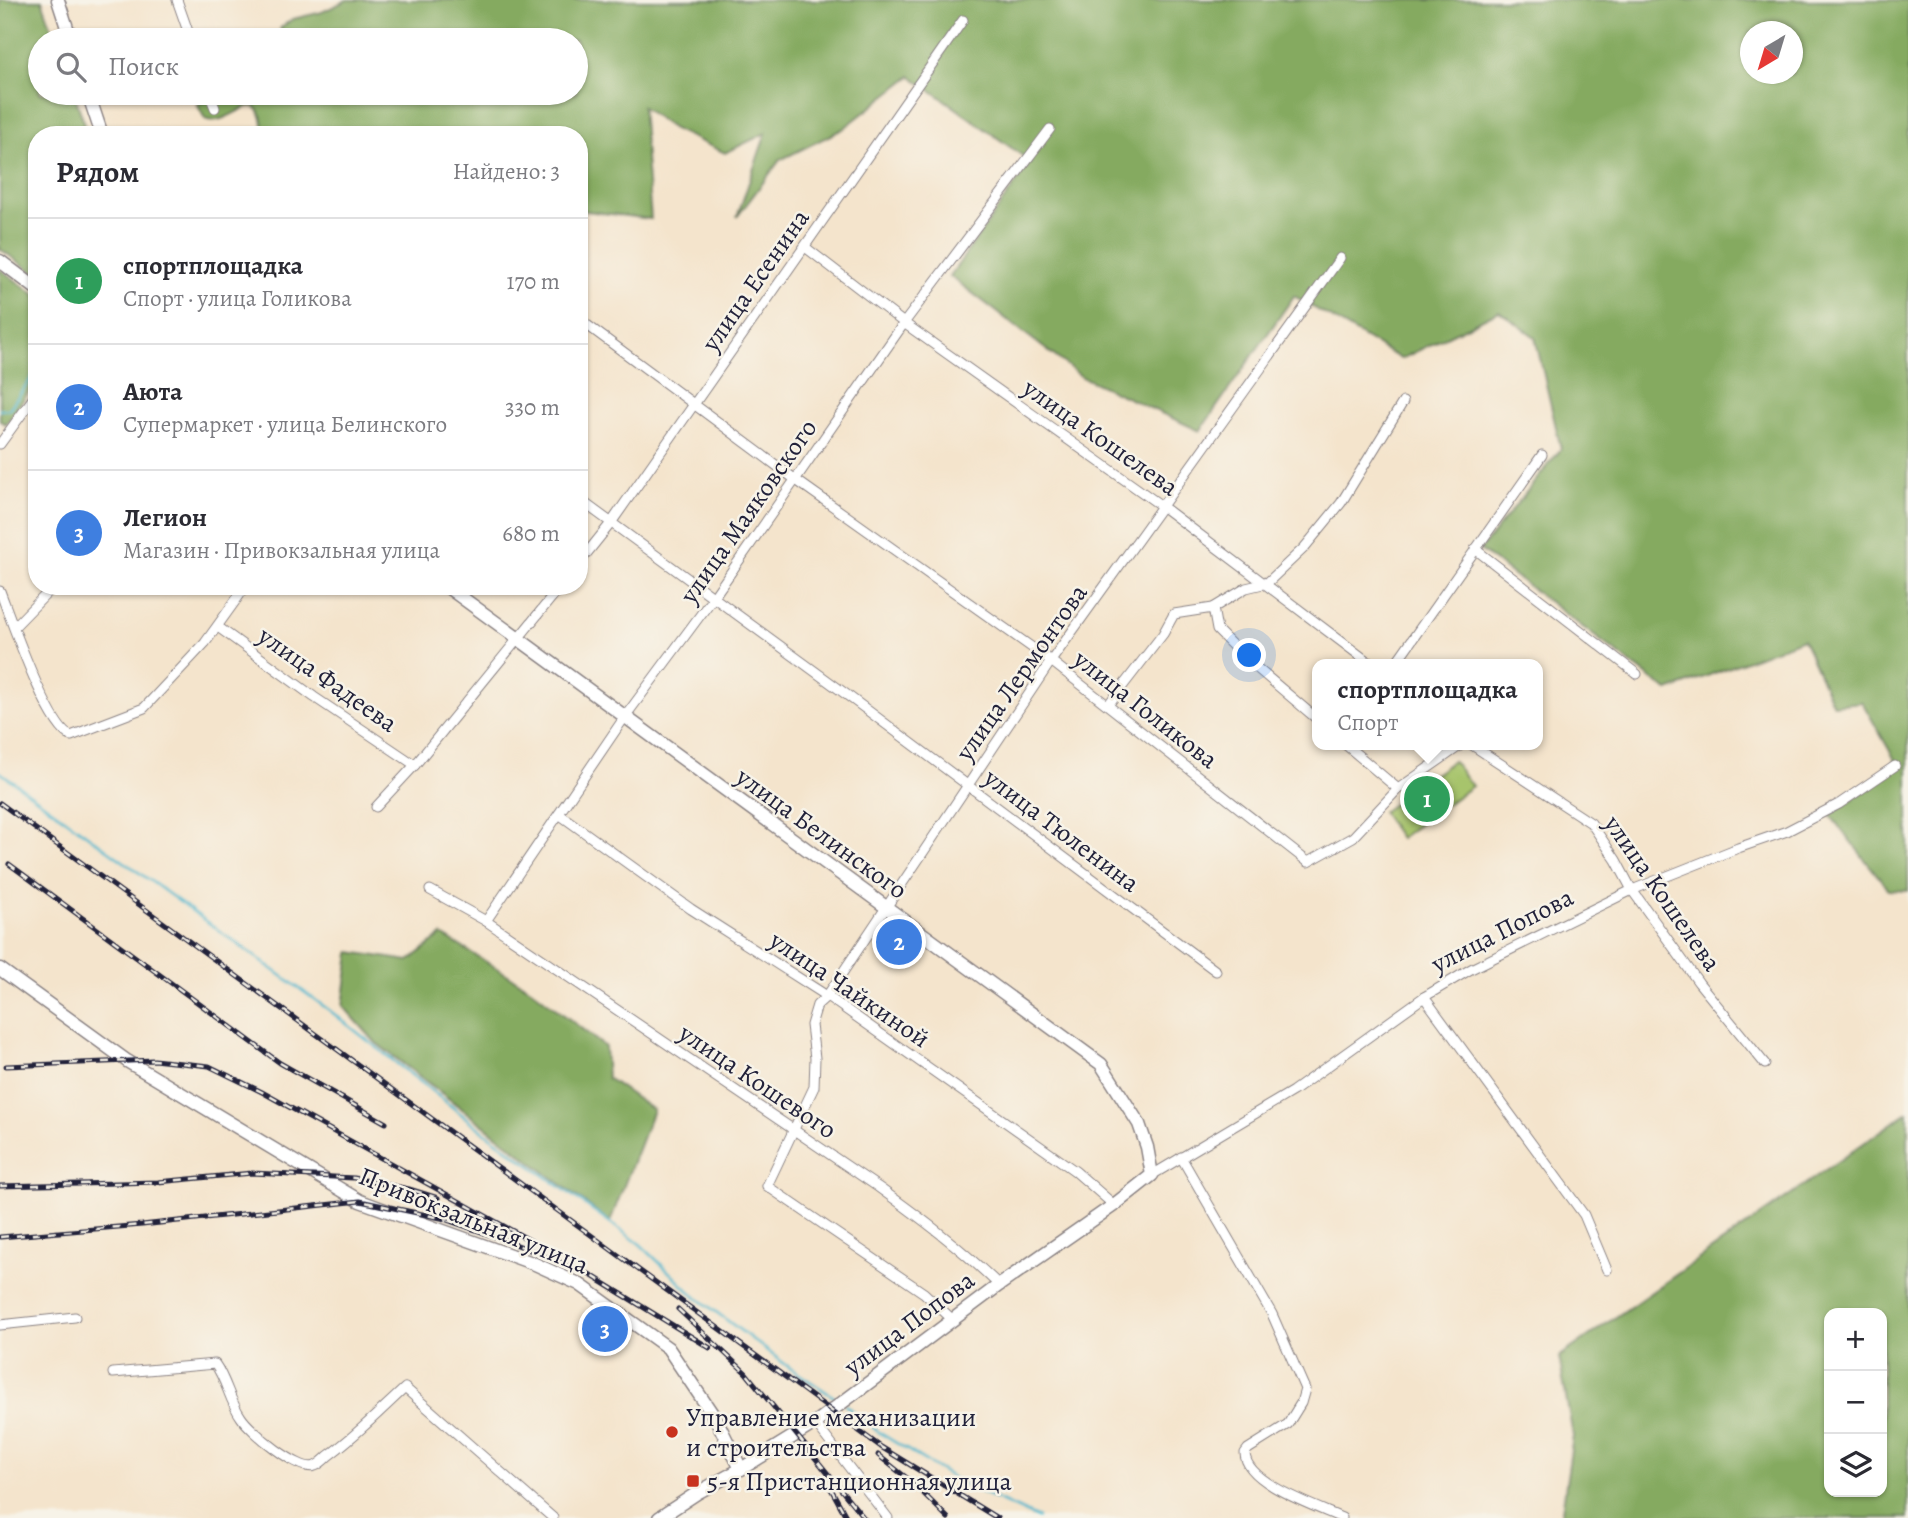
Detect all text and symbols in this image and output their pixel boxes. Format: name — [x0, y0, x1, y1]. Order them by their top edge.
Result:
north arrow — [1740, 21, 1803, 84]
search box — [28, 28, 588, 105]
icon: search — [52, 48, 90, 86]
text: Поиск — [108, 49, 179, 84]
text: Рядом — [56, 152, 139, 192]
text: Найдено: 3 — [453, 156, 560, 187]
street label: улица Есенина — [693, 202, 817, 359]
text: спортплощадка — [123, 248, 303, 283]
text: 1 — [75, 266, 83, 297]
text: 170 m — [507, 266, 560, 297]
text: Спорт · улица Голикова — [123, 283, 352, 314]
street label: улица Кошелева — [1015, 370, 1186, 504]
text: Аюта — [123, 374, 183, 409]
text: 2 — [73, 392, 85, 423]
text: 330 m — [505, 392, 560, 423]
text: Супермаркет · улица Белинского — [123, 409, 447, 440]
street label: улица Маяковского — [671, 412, 825, 611]
text: Легион — [123, 500, 207, 535]
text: 3 — [74, 518, 84, 549]
text: 680 m — [502, 518, 560, 549]
text: Магазин · Привокзальная улица — [123, 535, 440, 566]
street label: улица Лермонтова — [947, 577, 1095, 768]
street label: улица Фадеева — [250, 618, 404, 740]
your location — [1232, 638, 1266, 672]
street label: улица Голикова — [1065, 641, 1225, 777]
popup — [1312, 659, 1543, 750]
text: спортплощадка — [1337, 672, 1518, 707]
text: Спорт — [1337, 707, 1398, 738]
street label: улица Белинского — [728, 759, 914, 907]
street label: улица Тюленина — [976, 760, 1147, 900]
pin: 1 — [1404, 773, 1450, 825]
street label: улица Кошелева — [1595, 808, 1729, 978]
street label: улица Попова — [1424, 880, 1579, 982]
pin: 2 — [876, 916, 922, 968]
street label: улица Чайкиной — [762, 922, 937, 1056]
street label: улица Кошевого — [671, 1015, 843, 1147]
street label: Привокзальная улица — [354, 1158, 594, 1283]
street label: улица Попова — [836, 1263, 982, 1385]
pin: 3 — [582, 1303, 628, 1355]
map controls — [1824, 1308, 1887, 1497]
button: + — [1824, 1308, 1887, 1371]
button: − — [1824, 1371, 1887, 1434]
place label: Управление механизации и строительства — [686, 1400, 976, 1465]
marker: Управление механизации и строительства — [664, 1424, 680, 1440]
button: layers — [1824, 1434, 1887, 1497]
place label: 5-я Пристанционная улица — [707, 1464, 1012, 1499]
marker: 5-я Пристанционная улица — [685, 1473, 701, 1489]

